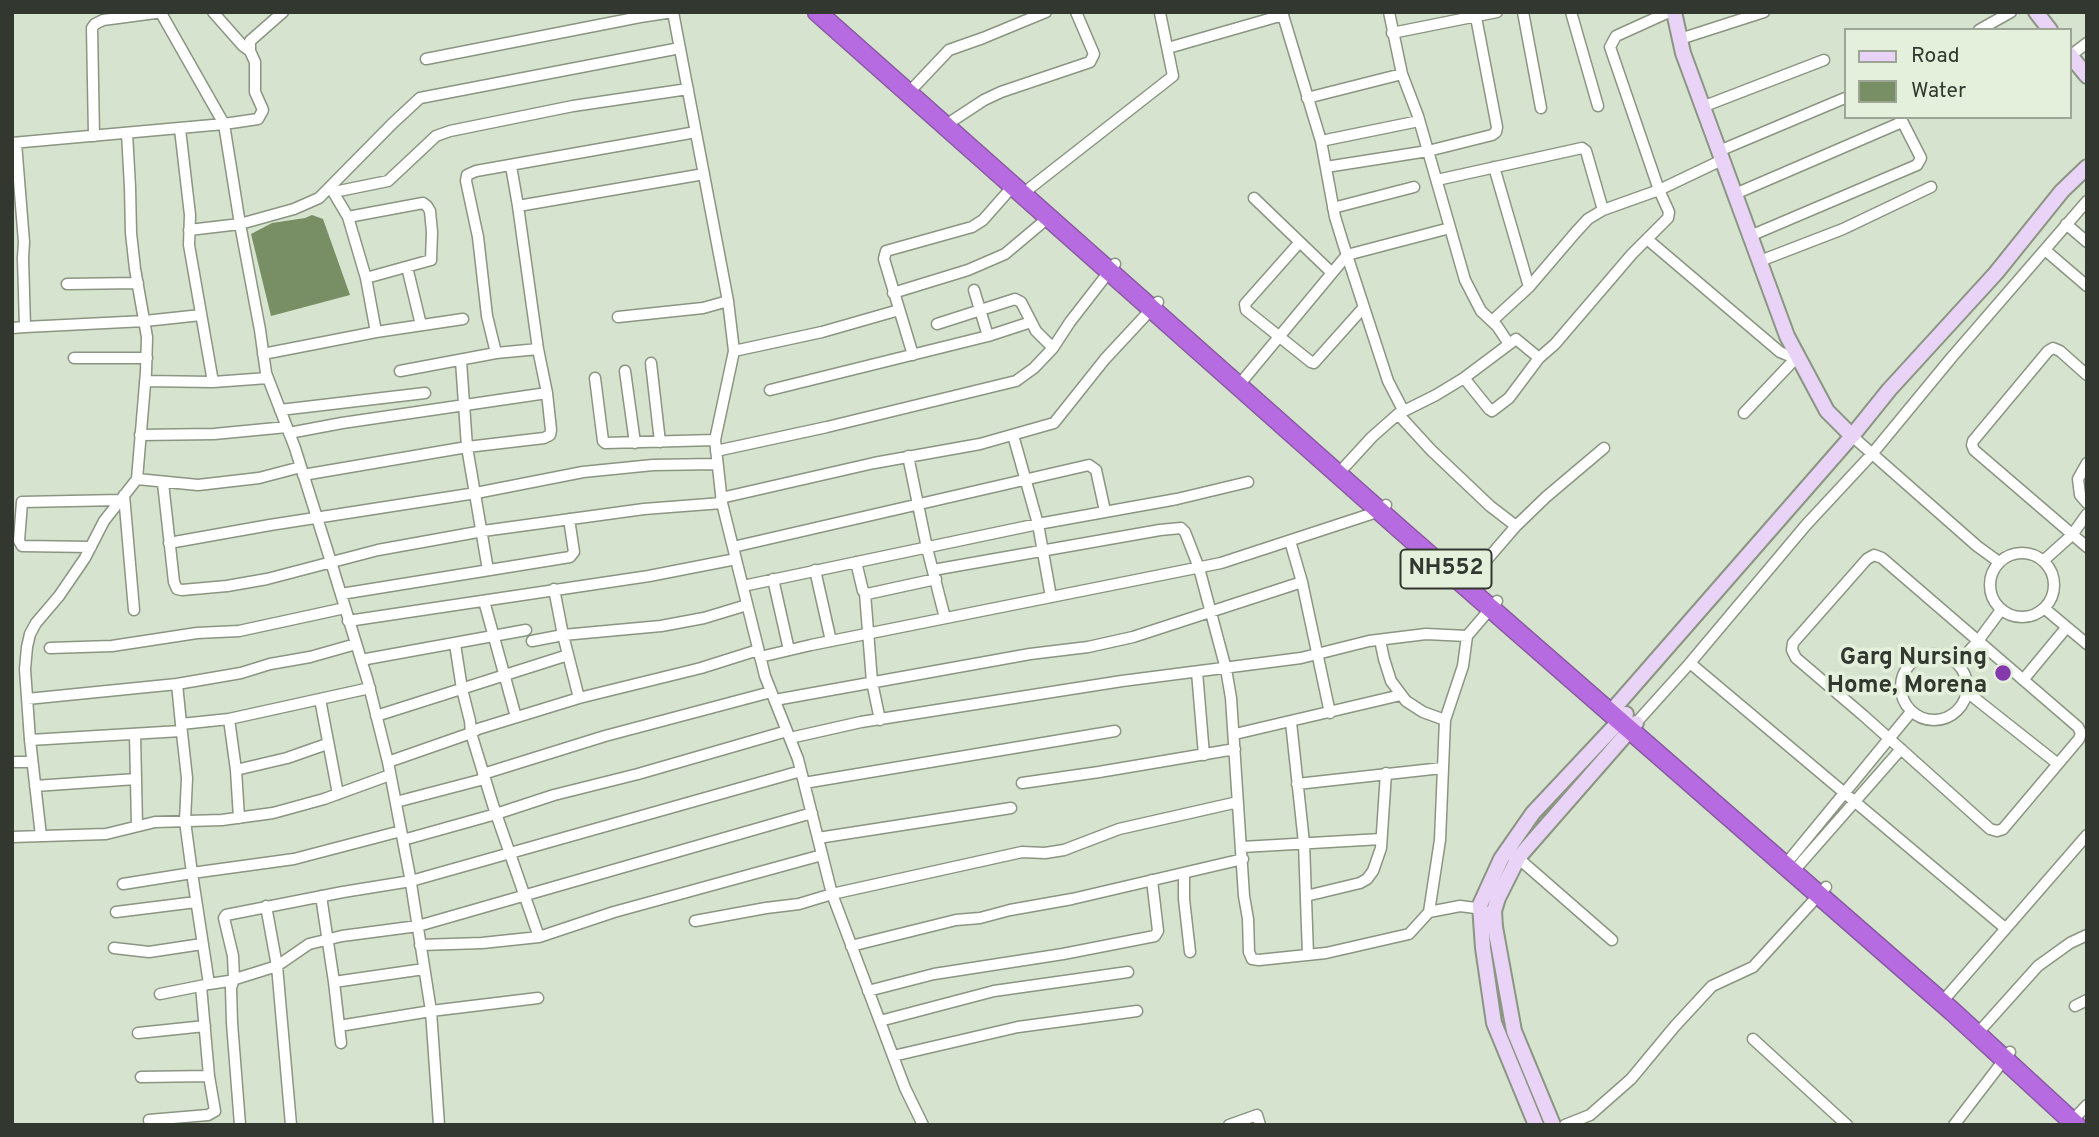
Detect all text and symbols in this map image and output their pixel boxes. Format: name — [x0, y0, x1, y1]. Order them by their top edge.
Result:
legend — [1843, 28, 2071, 119]
text: Road — [1911, 43, 1960, 70]
text: Water — [1911, 78, 1966, 105]
road number: NH552 — [1400, 550, 1492, 589]
place label: Garg Nursing Home, Morena — [1827, 645, 1987, 701]
marker: Garg Nursing Home, Morena — [1993, 663, 2013, 683]

